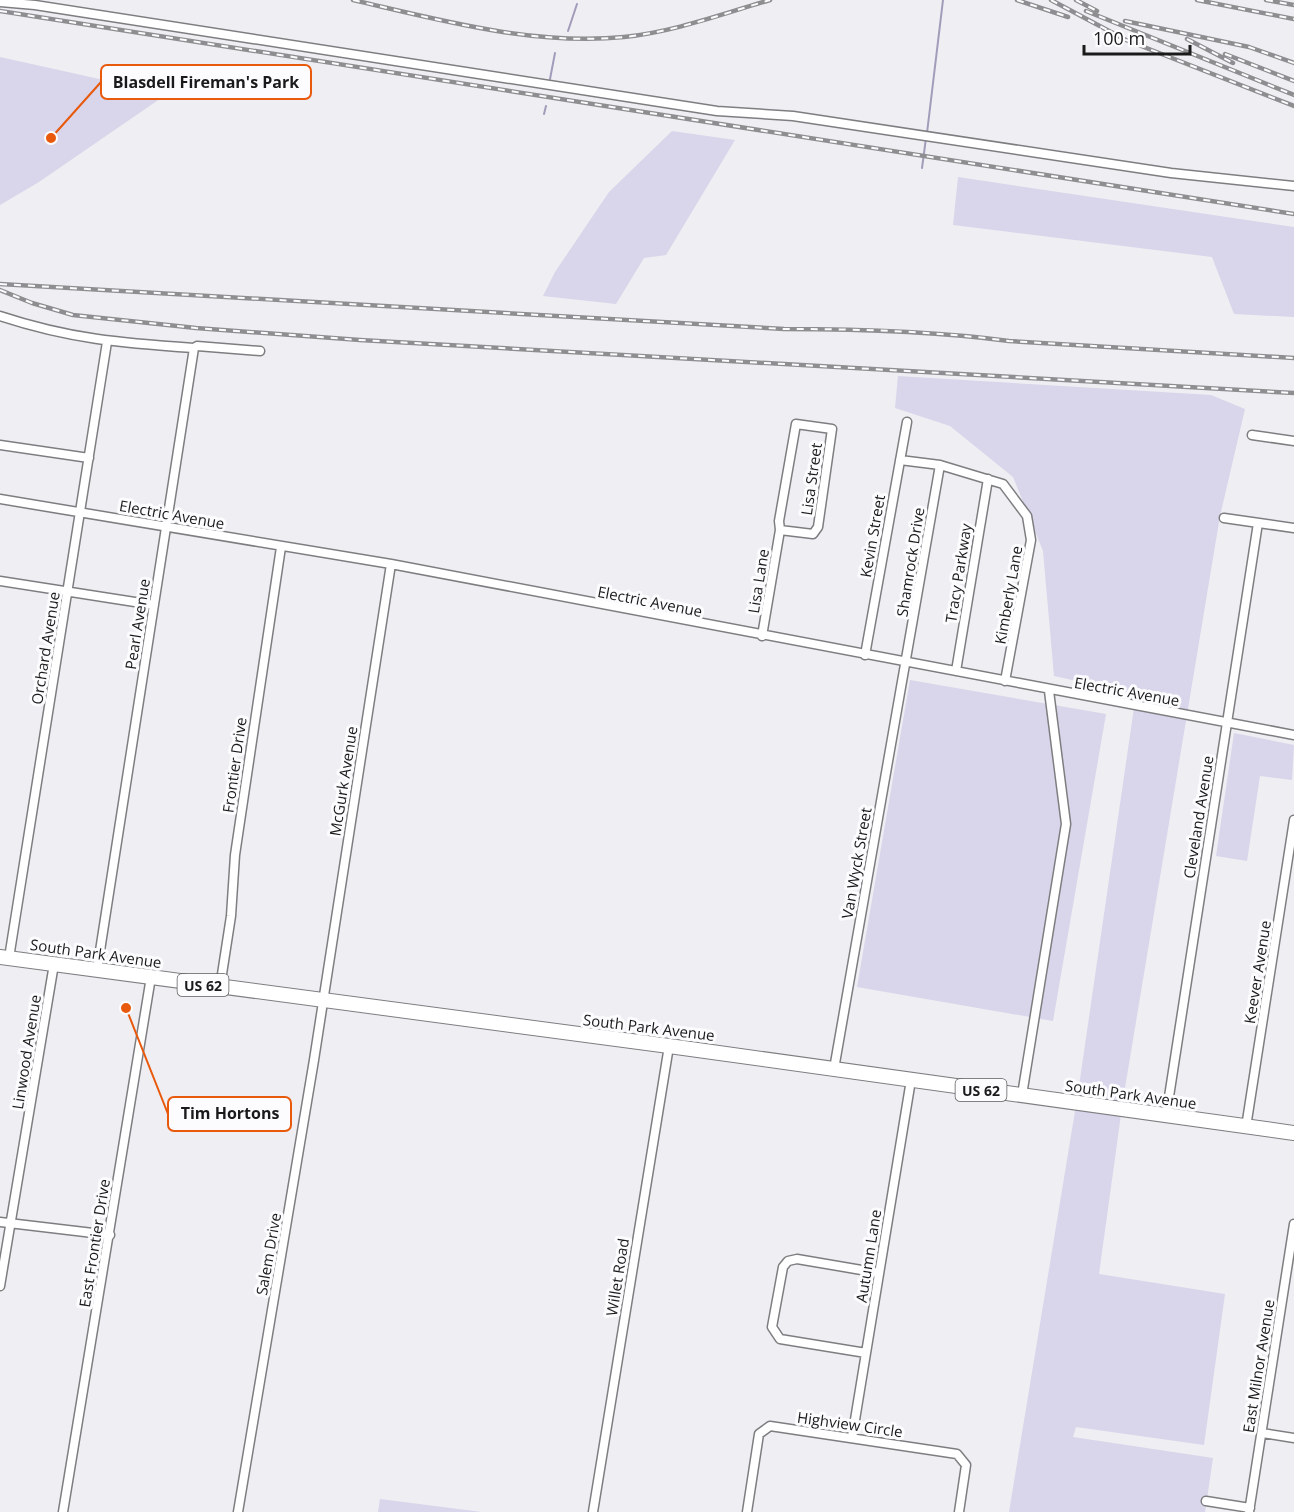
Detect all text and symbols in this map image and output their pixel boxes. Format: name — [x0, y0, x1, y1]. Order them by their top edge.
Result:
scale bar — [1084, 18, 1190, 56]
text: 100 m — [1093, 26, 1145, 50]
callout: Blasdell Fireman's Park — [101, 65, 311, 99]
text: Blasdell Fireman's Park — [113, 71, 299, 93]
street label: Lisa Street — [796, 442, 826, 516]
street label: Kevin Street — [855, 493, 889, 579]
street label: Electric Avenue — [118, 495, 226, 533]
street label: Shamrock Drive — [891, 506, 929, 618]
street label: Tracy Parkway — [940, 521, 976, 624]
street label: Kimberly Lane — [990, 544, 1026, 646]
street label: Lisa Lane — [743, 547, 773, 615]
street label: Pearl Avenue — [120, 577, 154, 671]
street label: Electric Avenue — [596, 581, 704, 621]
street label: Orchard Avenue — [26, 590, 64, 706]
street label: Electric Avenue — [1073, 672, 1181, 710]
street label: Frontier Drive — [217, 716, 251, 814]
street label: McGurk Avenue — [324, 725, 362, 837]
street label: Cleveland Avenue — [1178, 754, 1218, 880]
street label: Van Wyck Street — [836, 806, 876, 920]
street label: Keever Avenue — [1239, 919, 1275, 1025]
street label: South Park Avenue — [29, 934, 163, 972]
road number: US 62 — [178, 974, 228, 996]
street label: Linwood Avenue — [7, 993, 45, 1111]
street label: South Park Avenue — [582, 1009, 716, 1045]
street label: South Park Avenue — [1064, 1075, 1198, 1113]
road number: US 62 — [956, 1079, 1006, 1101]
callout: Tim Hortons — [168, 1097, 291, 1131]
text: Tim Hortons — [181, 1102, 279, 1124]
street label: East Frontier Drive — [74, 1177, 114, 1309]
street label: Autumn Lane — [851, 1208, 885, 1304]
street label: Salem Drive — [251, 1211, 285, 1297]
street label: Willet Road — [601, 1237, 633, 1317]
street label: East Milnor Avenue — [1238, 1298, 1278, 1434]
street label: Highview Circle — [796, 1407, 904, 1441]

